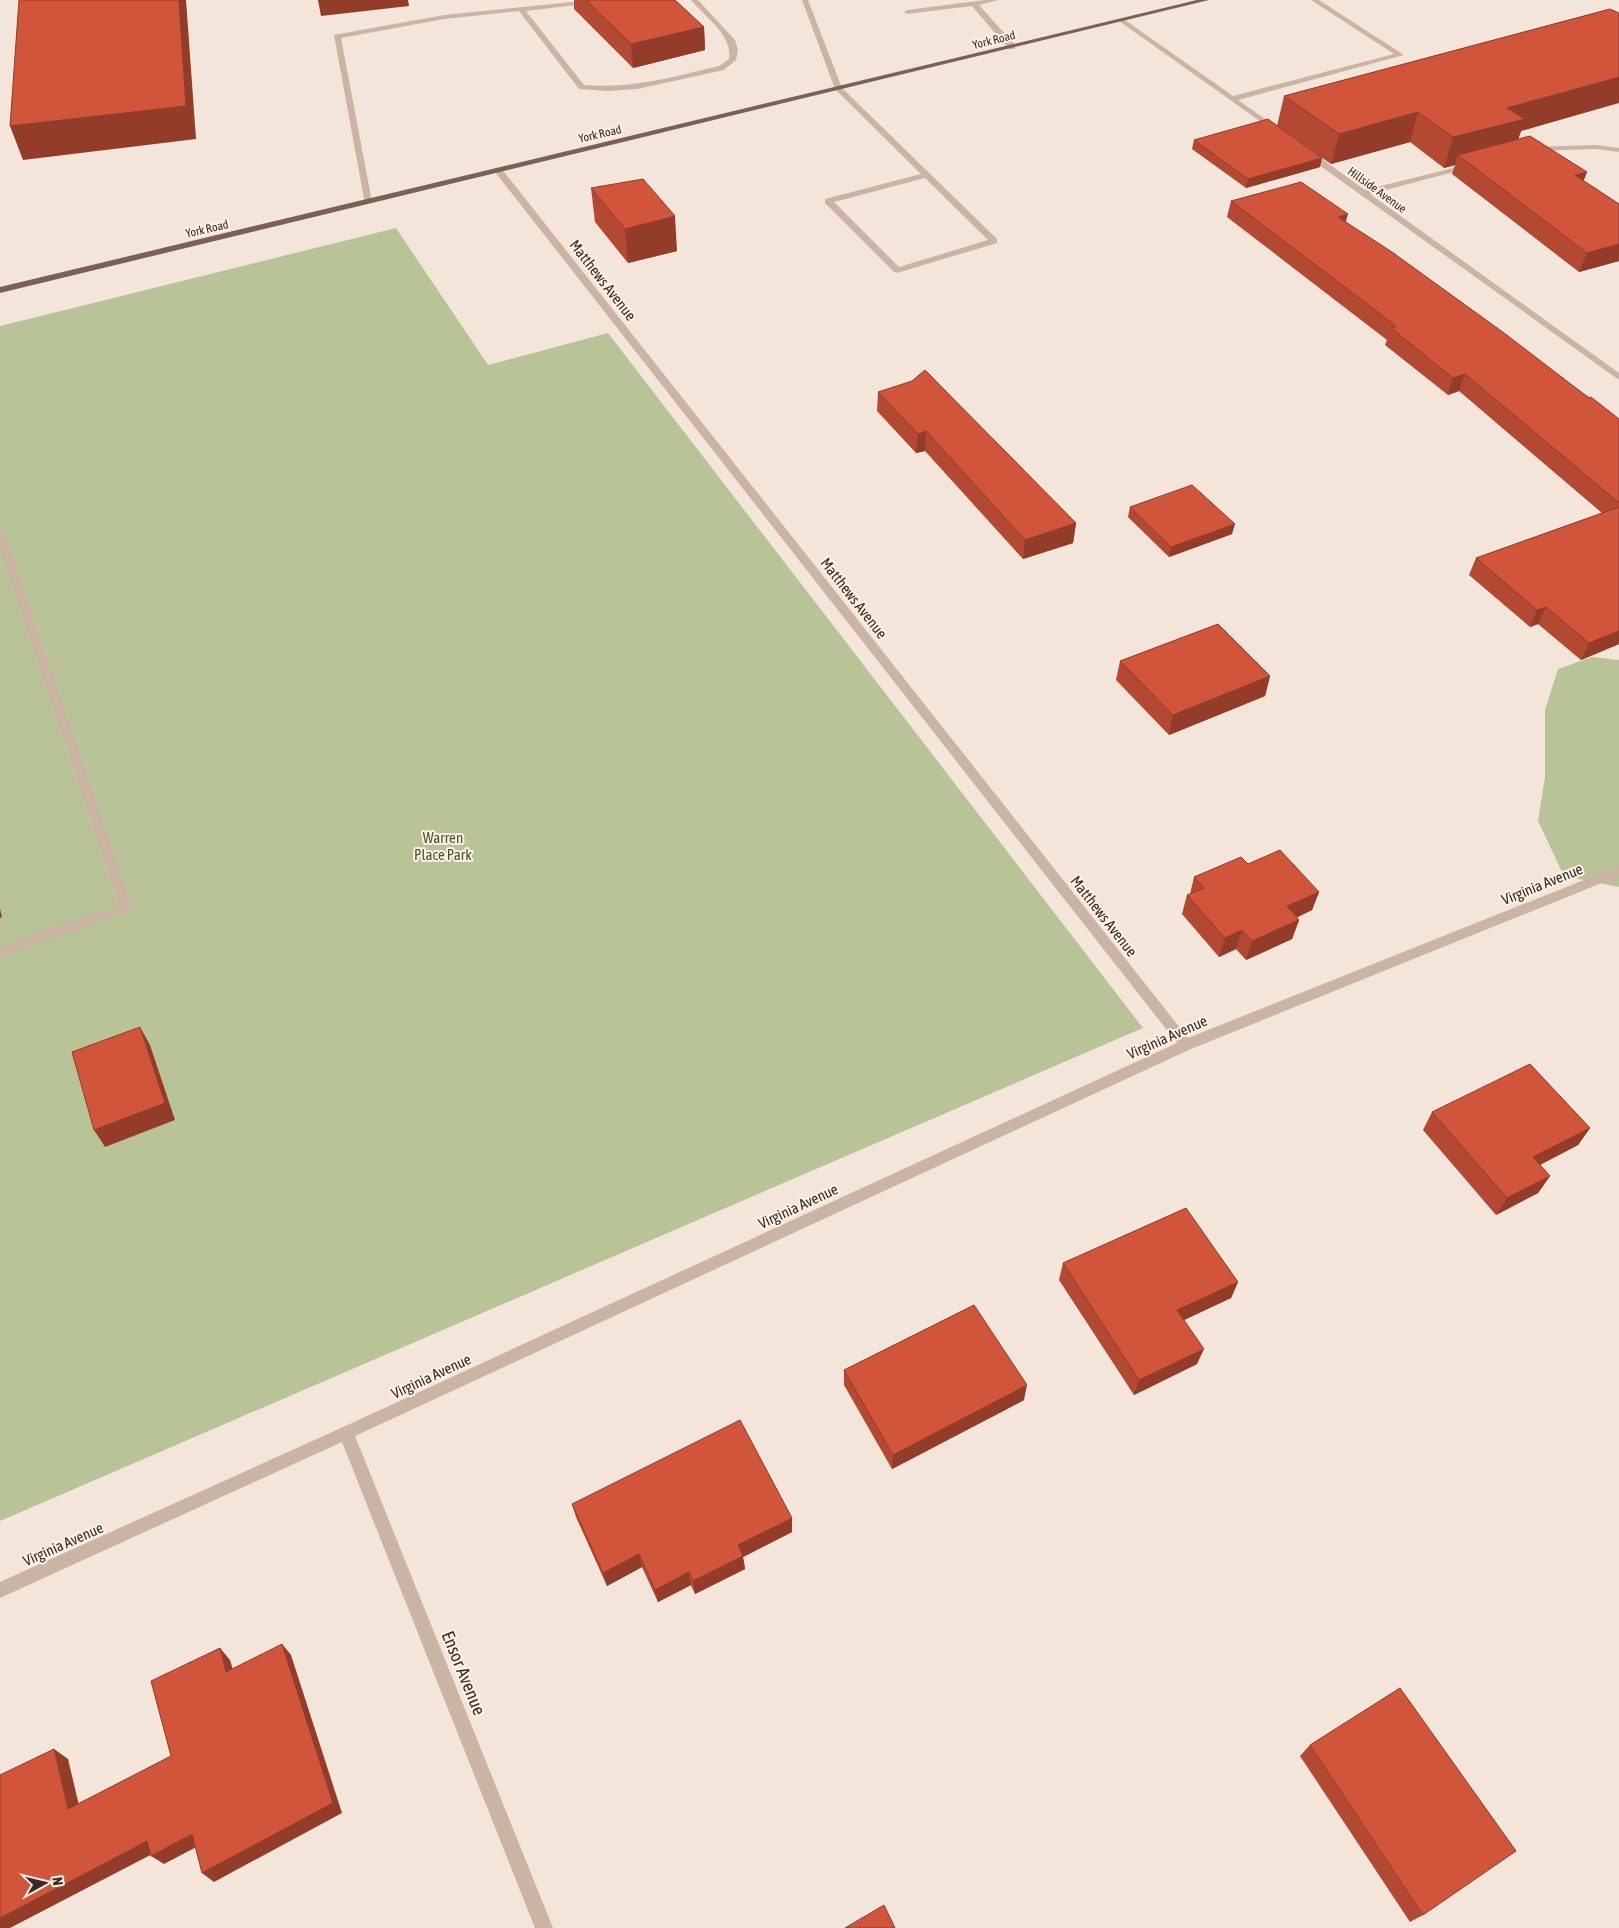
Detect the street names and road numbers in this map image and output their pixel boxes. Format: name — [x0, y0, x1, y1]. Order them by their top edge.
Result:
street label: York Road — [971, 28, 1017, 52]
street label: York Road — [577, 122, 623, 146]
street label: Hillside Avenue — [1345, 164, 1409, 216]
street label: York Road — [184, 217, 230, 241]
street label: Matthews Avenue — [566, 236, 640, 324]
street label: Matthews Avenue — [817, 554, 891, 642]
street label: Virginia Avenue — [1499, 860, 1585, 908]
street label: Matthews Avenue — [1067, 872, 1141, 960]
street label: Virginia Avenue — [1124, 1012, 1210, 1062]
street label: Virginia Avenue — [755, 1180, 841, 1232]
street label: Virginia Avenue — [388, 1350, 474, 1402]
street label: Virginia Avenue — [20, 1519, 106, 1569]
street label: Ensor Avenue — [438, 1628, 490, 1718]

